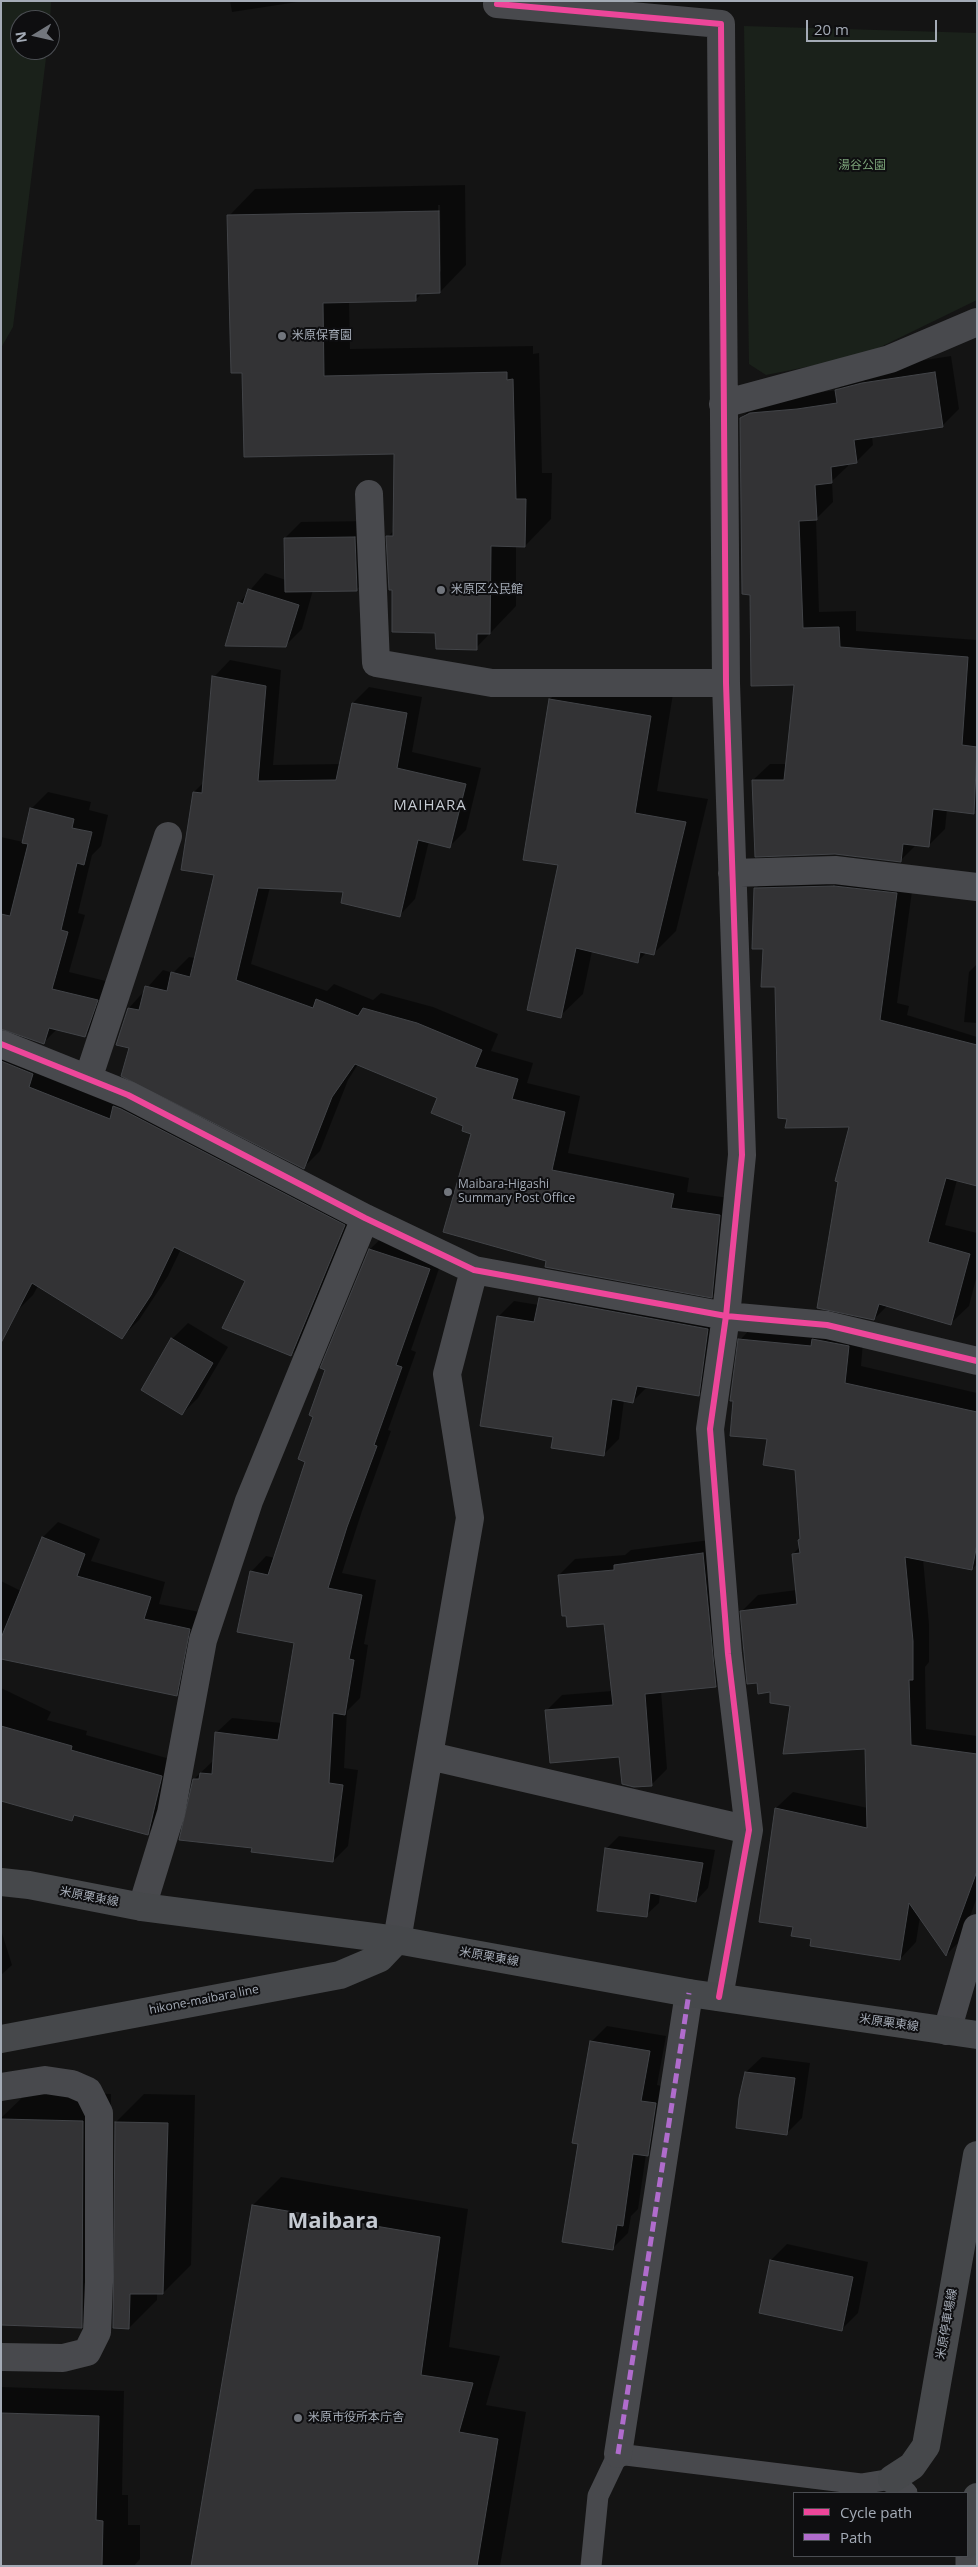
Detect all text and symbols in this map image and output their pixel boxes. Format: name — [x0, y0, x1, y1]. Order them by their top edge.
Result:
north arrow — [10, 10, 60, 60]
scale bar — [808, 10, 939, 42]
text: 20 m — [814, 19, 849, 39]
text: N — [10, 30, 31, 44]
park label: 湯谷公園 — [838, 159, 886, 173]
place label: 米原保育園 — [292, 329, 352, 343]
marker: 米原保育園 — [276, 330, 288, 342]
place label: 米原区公民館 — [451, 583, 523, 597]
marker: 米原区公民館 — [435, 584, 447, 596]
district label: MAIHARA — [392, 797, 468, 815]
place label: Maibara-Higashi Summary Post Office — [458, 1178, 575, 1206]
marker: Maibara-Higashi Summary Post Office — [442, 1186, 454, 1198]
street label: 米原栗東線 — [58, 1884, 120, 1910]
street label: 米原栗東線 — [458, 1945, 520, 1969]
street label: hikone-maibara line — [148, 1982, 260, 2018]
street label: 米原栗東線 — [858, 2012, 920, 2034]
district label: Maibara — [287, 2209, 379, 2235]
street label: 米原停車場線 — [934, 2287, 960, 2361]
place label: 米原市役所本庁舎 — [308, 2411, 404, 2425]
marker: 米原市役所本庁舎 — [292, 2412, 304, 2424]
legend — [793, 2492, 968, 2557]
text: Cycle path — [840, 2502, 912, 2522]
text: Path — [840, 2527, 872, 2547]

